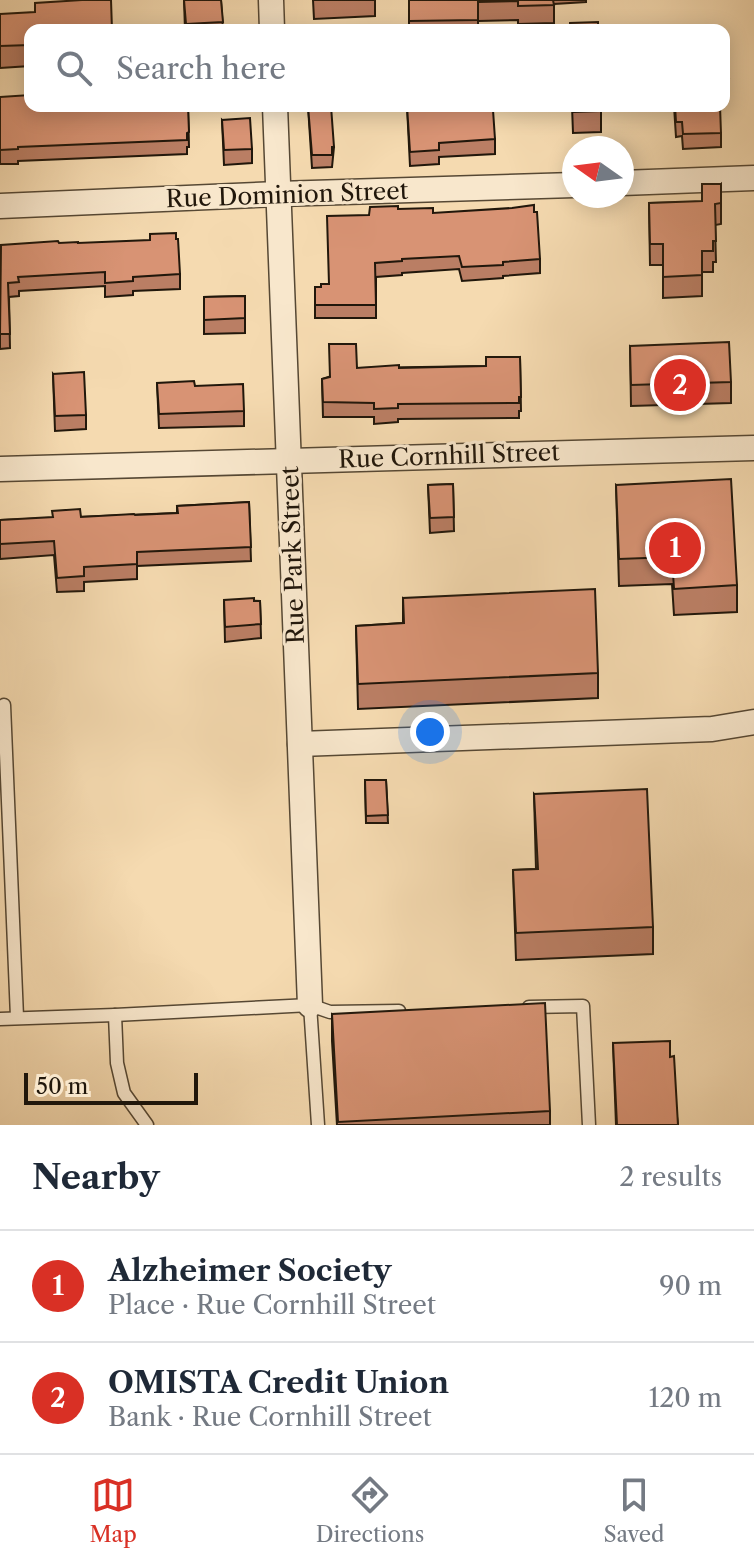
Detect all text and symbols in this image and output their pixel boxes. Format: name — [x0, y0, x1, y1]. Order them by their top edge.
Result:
search box — [24, 24, 730, 112]
icon: search — [52, 46, 96, 90]
text: Search here — [116, 50, 286, 87]
north arrow — [562, 136, 634, 208]
street label: Rue Dominion Street — [165, 176, 409, 213]
pin: 2 — [654, 355, 706, 415]
street label: Rue Cornhill Street — [338, 437, 561, 474]
street label: Rue Park Street — [275, 465, 310, 645]
pin: 1 — [649, 518, 701, 578]
your location — [410, 712, 450, 752]
scale bar — [24, 1069, 198, 1105]
text: 50 m — [36, 1073, 88, 1100]
text: Nearby — [32, 1156, 160, 1198]
text: 2 results — [619, 1161, 722, 1193]
text: Alzheimer Society — [108, 1252, 392, 1289]
text: 1 — [52, 1270, 64, 1302]
text: 90 m — [659, 1270, 722, 1302]
text: Place · Rue Cornhill Street — [108, 1289, 436, 1321]
text: OMISTA Credit Union — [108, 1364, 449, 1401]
text: 2 — [50, 1382, 66, 1414]
text: 120 m — [648, 1382, 722, 1414]
text: Bank · Rue Cornhill Street — [108, 1401, 432, 1433]
tab: Map — [89, 1473, 137, 1548]
tab: Directions — [316, 1473, 424, 1548]
tab: Saved — [603, 1473, 664, 1548]

